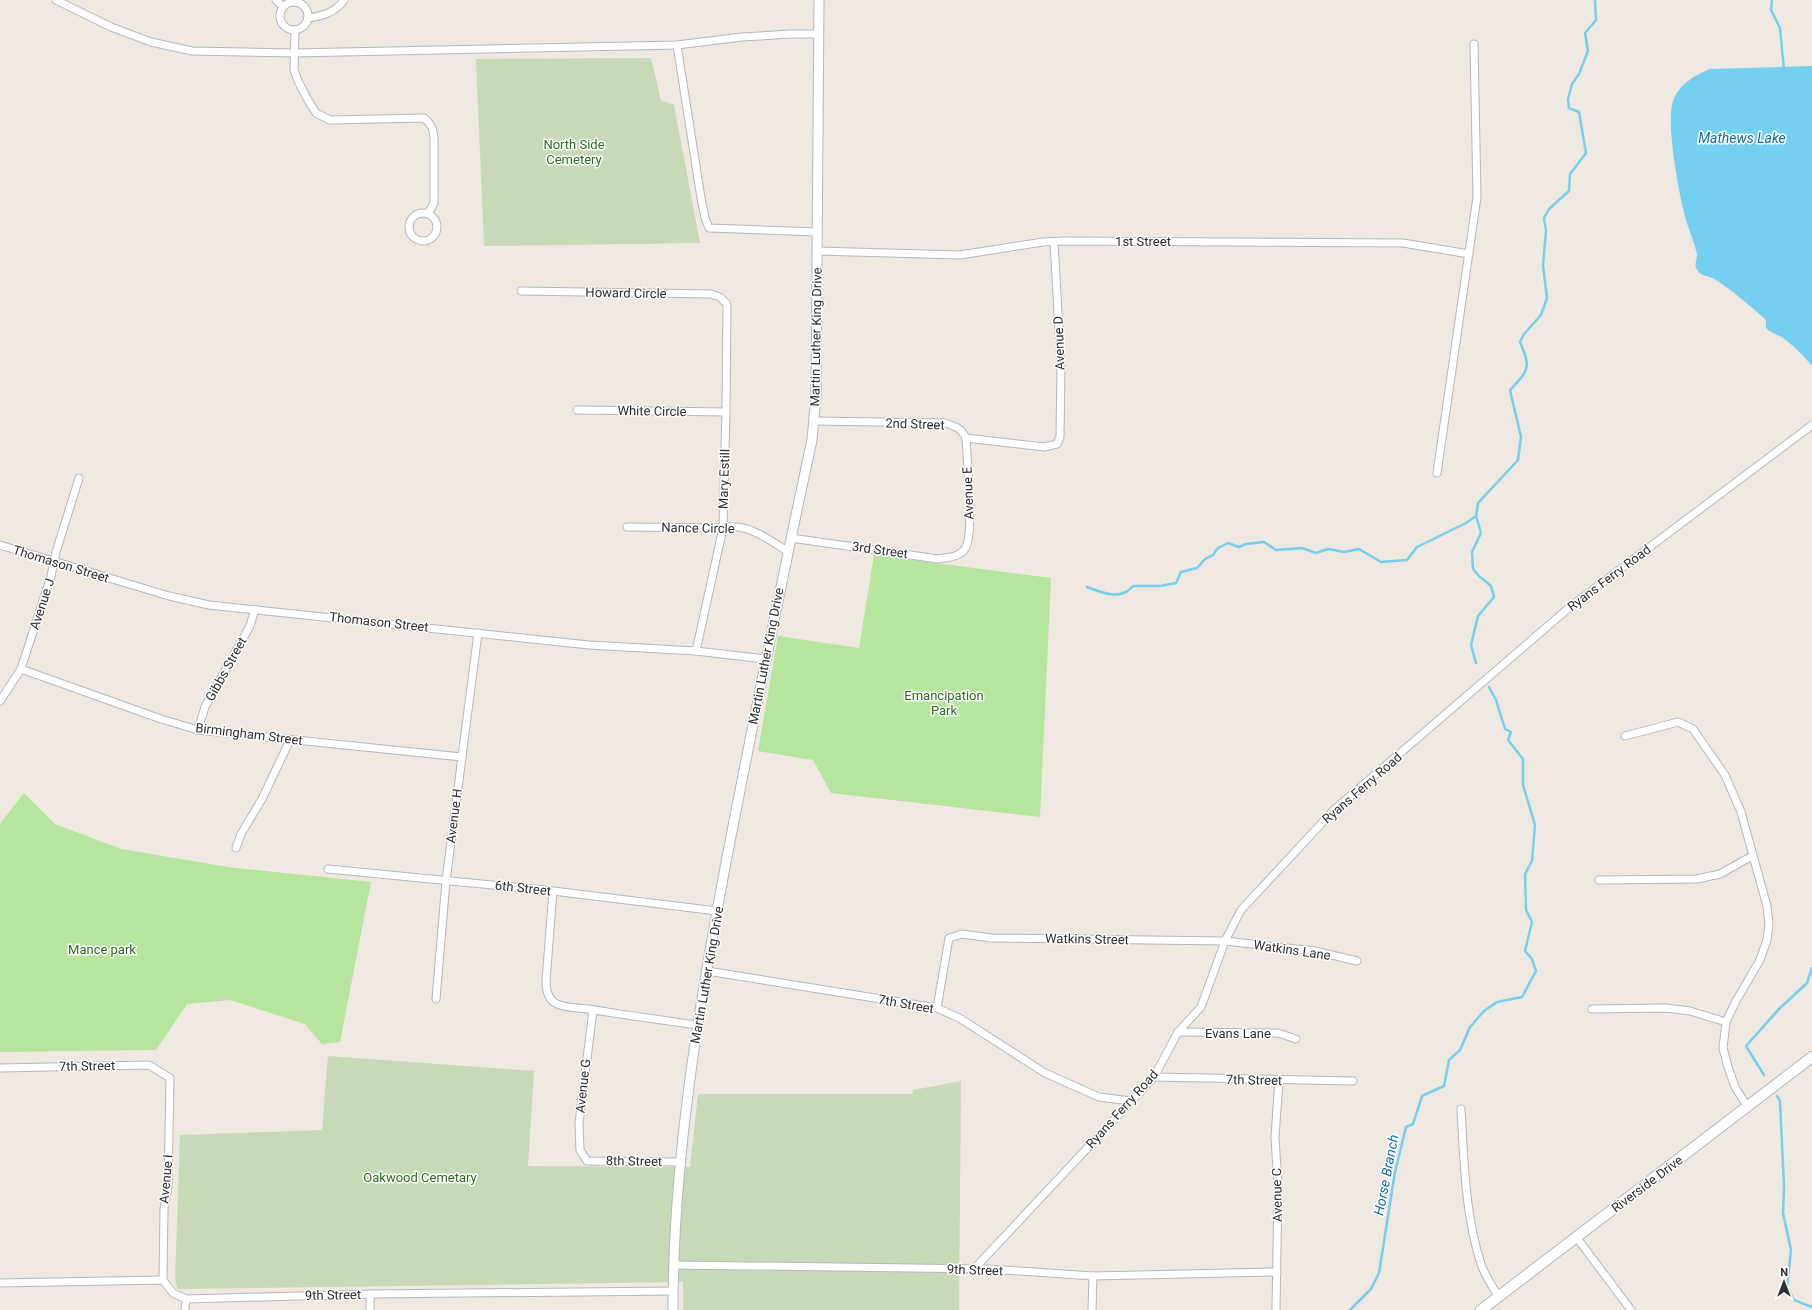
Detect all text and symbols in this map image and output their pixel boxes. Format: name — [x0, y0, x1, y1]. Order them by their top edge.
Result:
water label: Mathews Lake — [1698, 130, 1786, 146]
park label: North Side Cemetery — [543, 137, 605, 167]
street label: 1st Street — [1115, 234, 1171, 249]
street label: Martin Luther King Drive — [807, 267, 825, 407]
street label: Howard Circle — [585, 285, 667, 301]
street label: Avenue D — [1051, 316, 1067, 370]
street label: White Circle — [617, 403, 687, 419]
street label: 2nd Street — [885, 415, 945, 433]
street label: Mary Estill — [715, 449, 733, 509]
street label: Avenue E — [960, 466, 976, 520]
street label: Nance Circle — [661, 520, 735, 536]
street label: 3rd Street — [851, 539, 909, 561]
street label: Thomason Street — [11, 542, 111, 586]
street label: Ryans Ferry Road — [1564, 542, 1654, 614]
street label: Avenue J — [27, 577, 57, 631]
street label: Martin Luther King Drive — [745, 586, 787, 726]
street label: Thomason Street — [329, 609, 429, 635]
street label: Gibbs Street — [202, 634, 250, 704]
park label: Emancipation Park — [904, 688, 984, 718]
street label: Birmingham Street — [195, 720, 303, 748]
street label: Ryans Ferry Road — [1319, 749, 1405, 827]
street label: Avenue H — [443, 788, 465, 844]
street label: 6th Street — [494, 878, 552, 898]
street label: Martin Luther King Drive — [688, 905, 726, 1045]
street label: Watkins Street — [1045, 931, 1129, 947]
street label: Watkins Lane — [1252, 937, 1332, 963]
park label: Mance park — [68, 942, 136, 957]
street label: 7th Street — [877, 992, 935, 1016]
street label: Evans Lane — [1205, 1026, 1271, 1041]
street label: 7th Street — [59, 1058, 115, 1074]
street label: Avenue G — [573, 1058, 593, 1114]
street label: Ryans Ferry Road — [1083, 1067, 1161, 1151]
street label: 7th Street — [1226, 1072, 1282, 1088]
water label: Horse Branch — [1370, 1133, 1402, 1217]
street label: Riverside Drive — [1608, 1152, 1686, 1216]
street label: 8th Street — [606, 1153, 662, 1169]
street label: Avenue I — [156, 1154, 176, 1204]
street label: Avenue C — [1269, 1168, 1285, 1222]
park label: Oakwood Cemetary — [363, 1170, 477, 1185]
street label: 9th Street — [947, 1262, 1003, 1278]
north arrow — [1764, 1262, 1804, 1302]
text: N — [1780, 1266, 1788, 1279]
street label: 9th Street — [305, 1287, 361, 1303]

